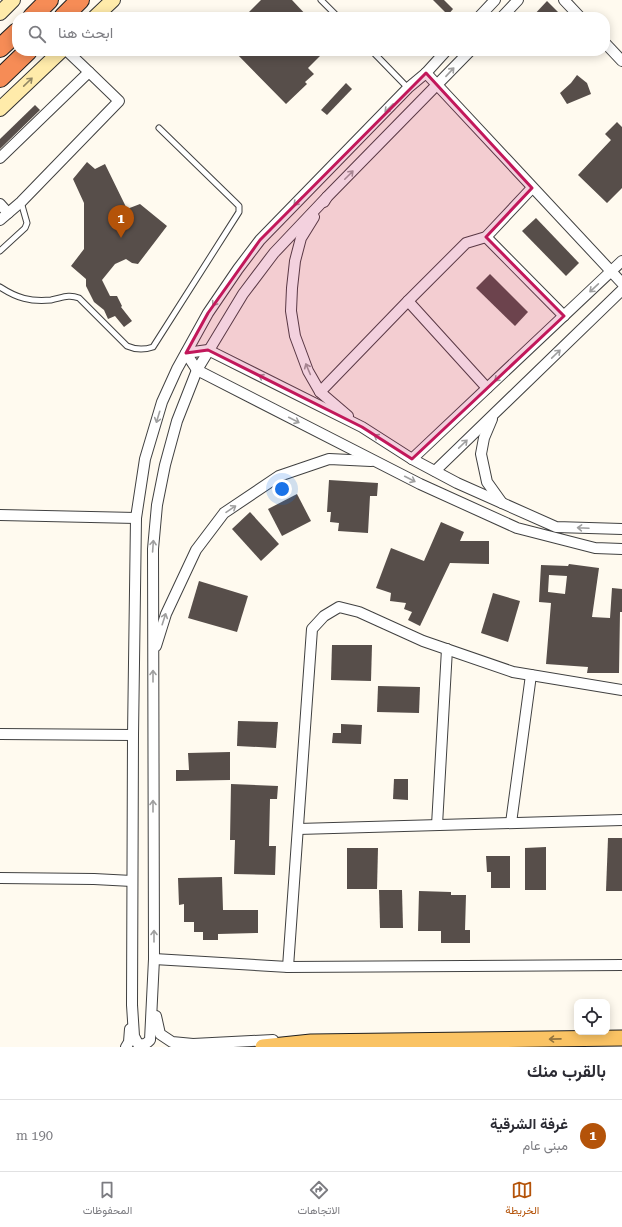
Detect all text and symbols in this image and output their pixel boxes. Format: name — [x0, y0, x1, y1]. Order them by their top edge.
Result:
search box — [12, 12, 610, 56]
icon: search — [26, 23, 48, 45]
text: ابحث هنا — [58, 24, 113, 42]
one-way arrow — [445, 67, 454, 78]
one-way arrow — [23, 78, 33, 87]
one-way arrow — [384, 103, 394, 113]
one-way arrow — [344, 170, 354, 180]
one-way arrow — [293, 196, 303, 206]
pin: 1 — [108, 205, 134, 238]
one-way arrow — [589, 283, 599, 293]
one-way arrow — [212, 295, 220, 306]
one-way arrow — [551, 349, 561, 358]
one-way arrow — [304, 363, 311, 375]
one-way arrow — [494, 372, 504, 382]
one-way arrow — [258, 374, 270, 381]
one-way arrow — [154, 410, 161, 423]
one-way arrow — [288, 416, 300, 424]
one-way arrow — [374, 434, 385, 442]
one-way arrow — [458, 439, 468, 449]
one-way arrow — [404, 476, 416, 483]
your location — [272, 479, 292, 499]
one-way arrow — [225, 505, 236, 513]
one-way arrow — [577, 525, 590, 532]
one-way arrow — [150, 540, 157, 553]
one-way arrow — [161, 613, 169, 625]
one-way arrow — [149, 670, 157, 683]
one-way arrow — [149, 800, 157, 813]
one-way arrow — [150, 930, 158, 943]
map controls — [574, 999, 610, 1035]
button: locate — [574, 999, 610, 1035]
one-way arrow — [549, 1035, 562, 1043]
text: بالقرب منك — [527, 1061, 606, 1081]
text: غرفة الشرقية — [490, 1115, 568, 1133]
text: 190 m — [16, 1128, 53, 1143]
text: 1 — [589, 1128, 597, 1143]
text: مبنى عام — [523, 1138, 568, 1153]
tab: المحفوظات — [83, 1179, 132, 1220]
tab: الاتجاهات — [297, 1179, 340, 1220]
tab: الخريطة — [505, 1179, 539, 1220]

